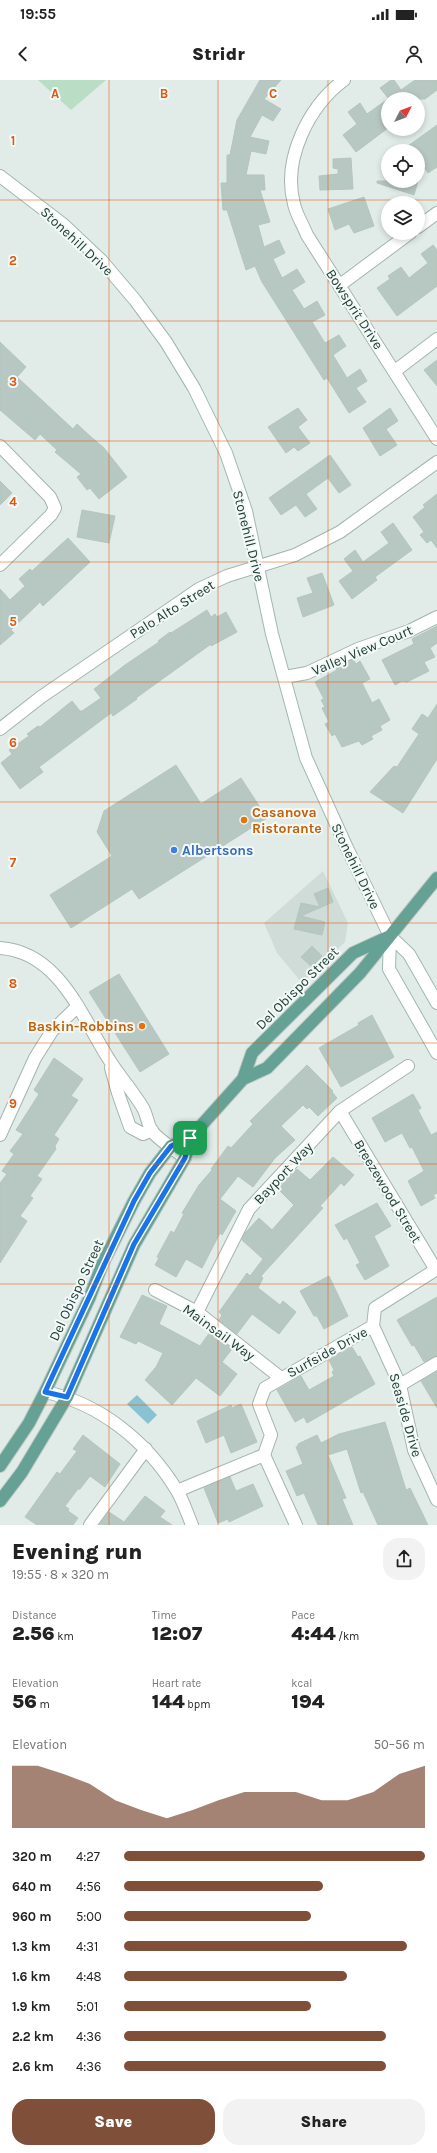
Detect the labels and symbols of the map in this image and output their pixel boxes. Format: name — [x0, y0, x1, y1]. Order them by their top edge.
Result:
text: A — [51, 86, 59, 101]
text: B — [160, 86, 168, 101]
text: C — [269, 86, 277, 101]
north arrow — [381, 92, 425, 136]
text: 1 — [11, 133, 15, 148]
street label: Stonehill Drive — [37, 203, 117, 279]
text: 2 — [9, 253, 17, 268]
street label: Bowsprit Drive — [322, 266, 387, 353]
text: 3 — [9, 374, 17, 389]
street label: Stonehill Drive — [229, 489, 268, 584]
text: 4 — [9, 494, 17, 509]
street label: Palo Alto Street — [127, 577, 218, 642]
text: 5 — [9, 614, 17, 629]
street label: Valley View Court — [309, 622, 415, 679]
text: 6 — [9, 735, 17, 750]
place label: Casanova Ristorante — [252, 804, 322, 837]
marker: Casanova Ristorante — [239, 815, 249, 825]
street label: Stonehill Drive — [327, 820, 384, 912]
place label: Albertsons — [182, 842, 253, 859]
marker: Albertsons — [169, 845, 179, 855]
text: 7 — [10, 855, 17, 870]
street label: Del Obispo Street — [252, 943, 342, 1033]
text: 8 — [9, 976, 17, 991]
place label: Baskin-Robbins — [28, 1018, 134, 1035]
marker: Baskin-Robbins — [137, 1021, 147, 1031]
text: 9 — [9, 1096, 17, 1111]
pin — [173, 1121, 207, 1155]
street label: Breezewood Street — [350, 1137, 425, 1246]
street label: Bayport Way — [250, 1138, 317, 1208]
street label: Del Obispo Street — [45, 1237, 107, 1344]
street label: Mainsail Way — [179, 1301, 258, 1365]
street label: Surfside Drive — [284, 1323, 371, 1382]
street label: Seaside Drive — [385, 1371, 426, 1459]

